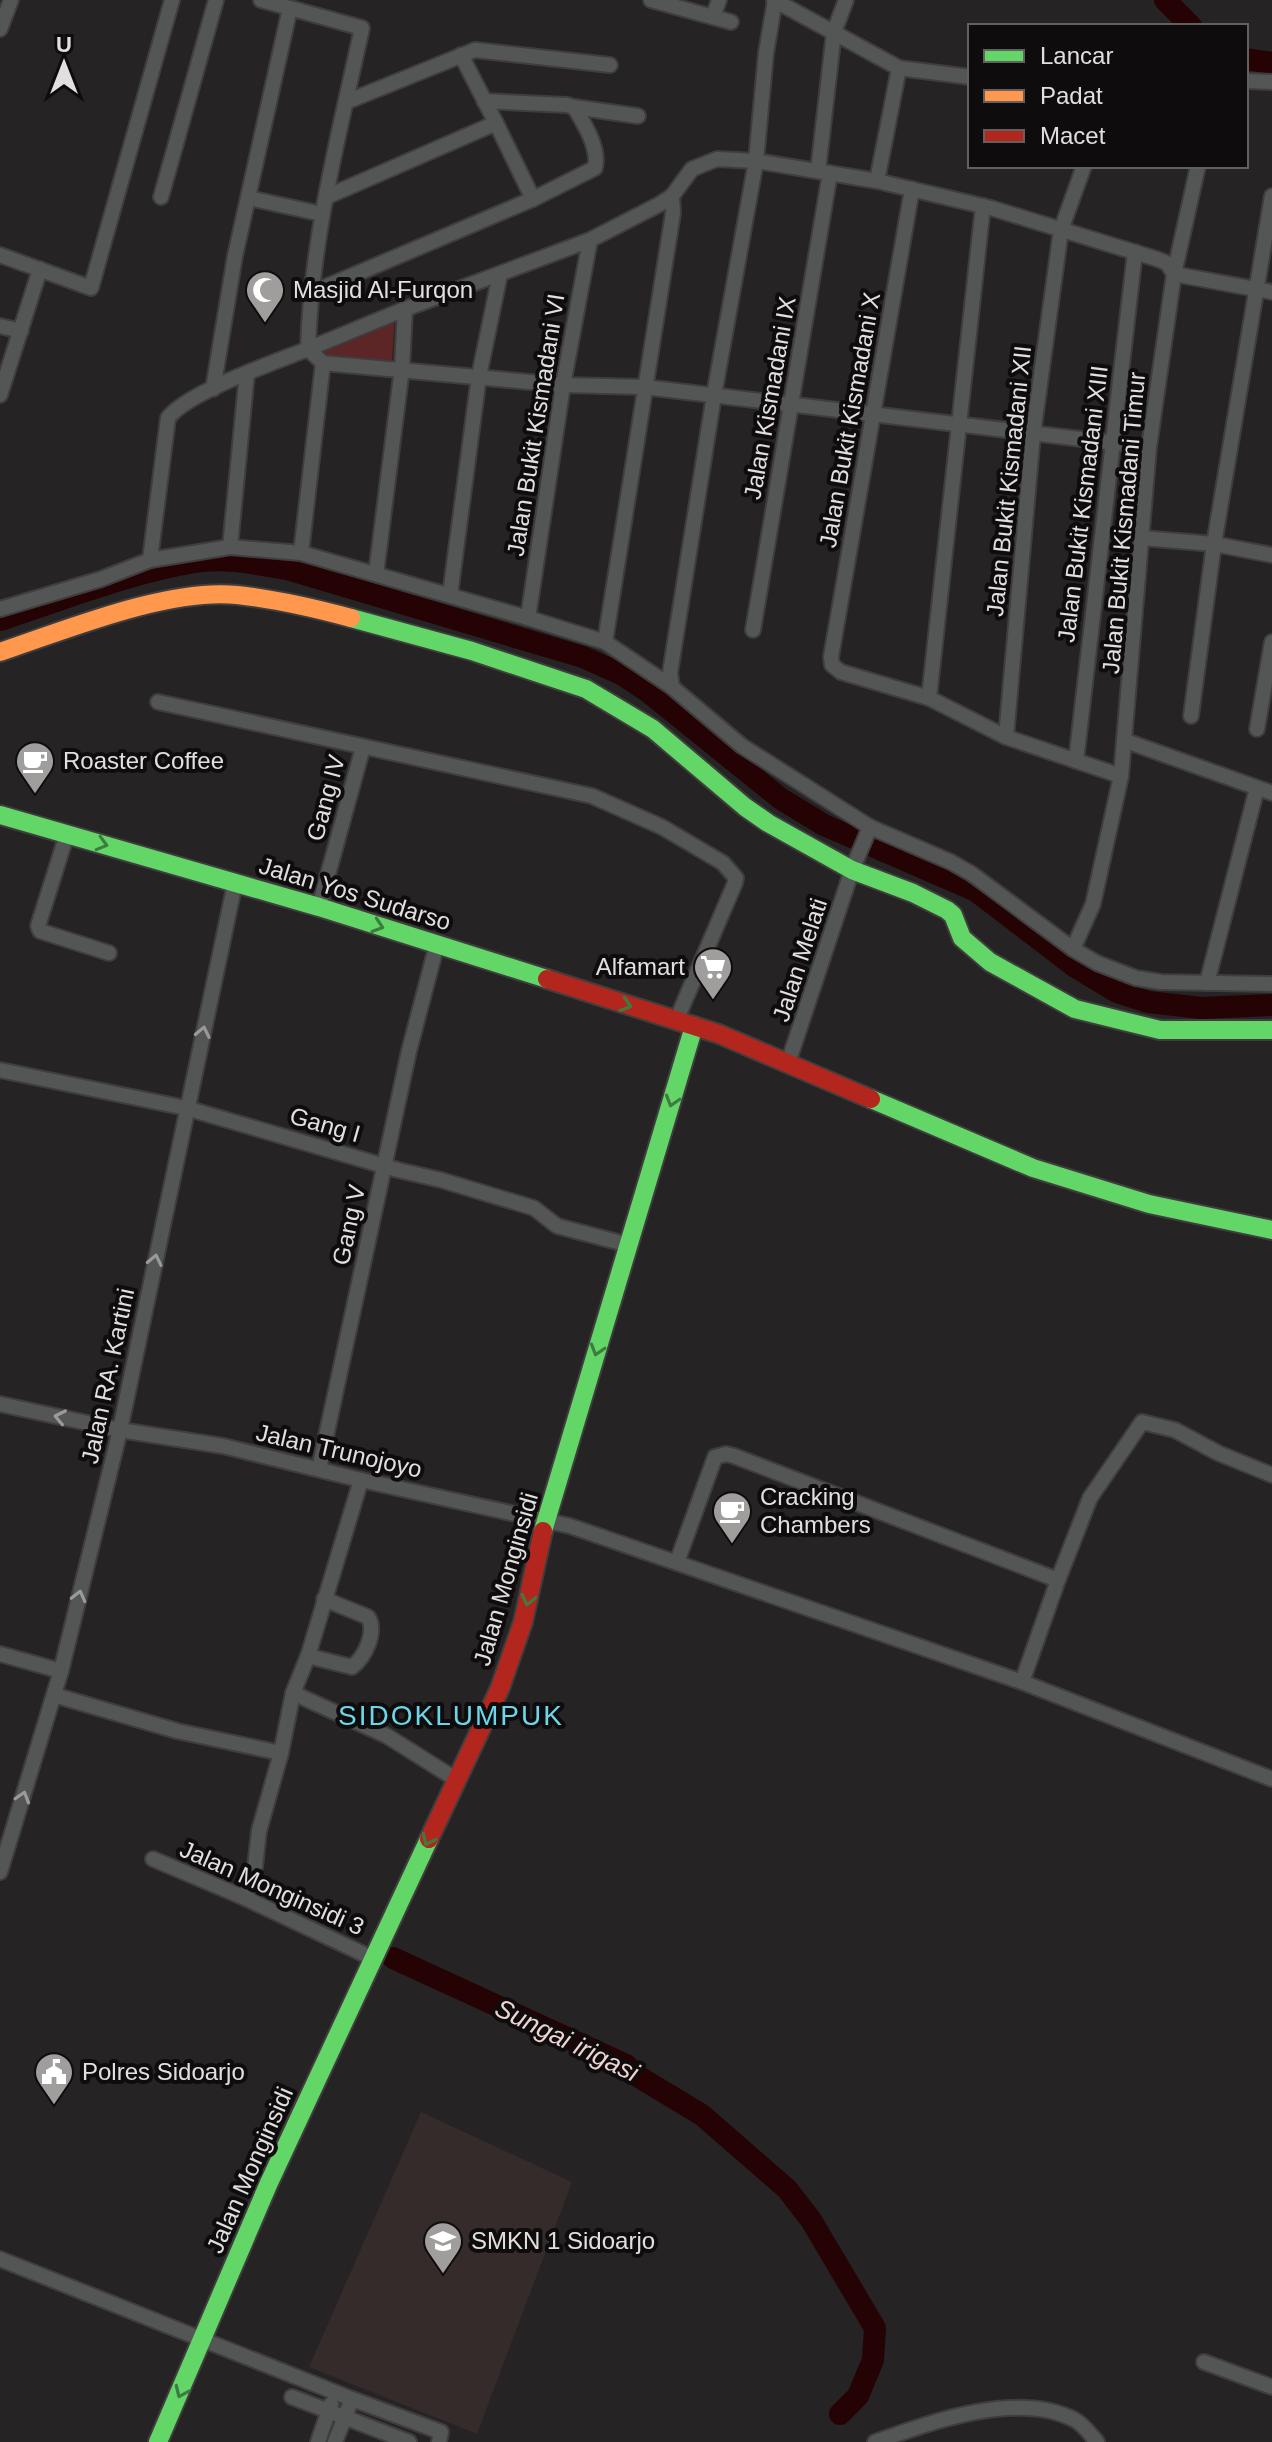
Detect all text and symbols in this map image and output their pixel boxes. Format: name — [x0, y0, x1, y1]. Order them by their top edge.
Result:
north arrow — [24, 24, 104, 104]
legend — [968, 24, 1248, 168]
text: U — [56, 32, 72, 57]
text: Lancar — [1040, 42, 1113, 69]
text: Padat — [1040, 82, 1103, 109]
text: Macet — [1040, 122, 1106, 149]
mosque icon: Masjid Al-Furqon — [244, 269, 286, 324]
place label: Masjid Al-Furqon — [293, 276, 473, 303]
street label: Jalan Bukit Kismadani X — [814, 290, 885, 550]
street label: Jalan Bukit Kismadani VI — [501, 292, 570, 558]
street label: Jalan Kismadani IX — [738, 294, 801, 501]
street label: Jalan Bukit Kismadani XII — [981, 344, 1036, 618]
street label: Jalan Bukit Kismadani XIII — [1052, 364, 1113, 644]
street label: Jalan Bukit Kismadani Timur — [1097, 371, 1150, 675]
cafe icon: Roaster Coffee — [14, 740, 56, 795]
place label: Roaster Coffee — [63, 747, 224, 774]
street label: Gang IV — [301, 752, 350, 844]
one-way arrow — [94, 835, 108, 851]
street label: Jalan Yos Sudarso — [256, 852, 454, 935]
street label: Jalan Melati — [767, 895, 832, 1025]
one-way arrow — [370, 916, 384, 932]
supermarket icon: Alfamart — [692, 946, 734, 1001]
place label: Alfamart — [596, 953, 685, 980]
one-way arrow — [618, 996, 632, 1012]
one-way arrow — [194, 1026, 211, 1040]
one-way arrow — [665, 1093, 681, 1107]
street label: Gang I — [287, 1102, 363, 1147]
street label: Gang V — [327, 1182, 370, 1268]
one-way arrow — [146, 1254, 163, 1267]
street label: Jalan RA. Kartini — [76, 1286, 139, 1466]
one-way arrow — [590, 1343, 606, 1356]
one-way arrow — [53, 1409, 67, 1426]
street label: Jalan Trunojoyo — [254, 1418, 425, 1483]
place label: Cracking Chambers — [760, 1483, 871, 1538]
street label: Jalan Monginsidi — [468, 1489, 543, 1669]
cafe icon: Cracking Chambers — [711, 1490, 753, 1545]
one-way arrow — [70, 1589, 87, 1603]
one-way arrow — [520, 1593, 537, 1607]
district label: SIDOKLUMPUK — [338, 1700, 564, 1731]
one-way arrow — [14, 1791, 30, 1804]
one-way arrow — [422, 1832, 438, 1846]
street label: Jalan Monginsidi 3 — [176, 1835, 368, 1940]
water label: Sungai irigasi — [490, 1992, 645, 2088]
public building icon: Polres Sidoarjo — [33, 2051, 75, 2106]
place label: Polres Sidoarjo — [82, 2058, 245, 2085]
street label: Jalan Monginsidi — [201, 2083, 298, 2257]
school or university icon: SMKN 1 Sidoarjo — [422, 2220, 464, 2275]
place label: SMKN 1 Sidoarjo — [471, 2227, 655, 2254]
one-way arrow — [174, 2383, 190, 2398]

